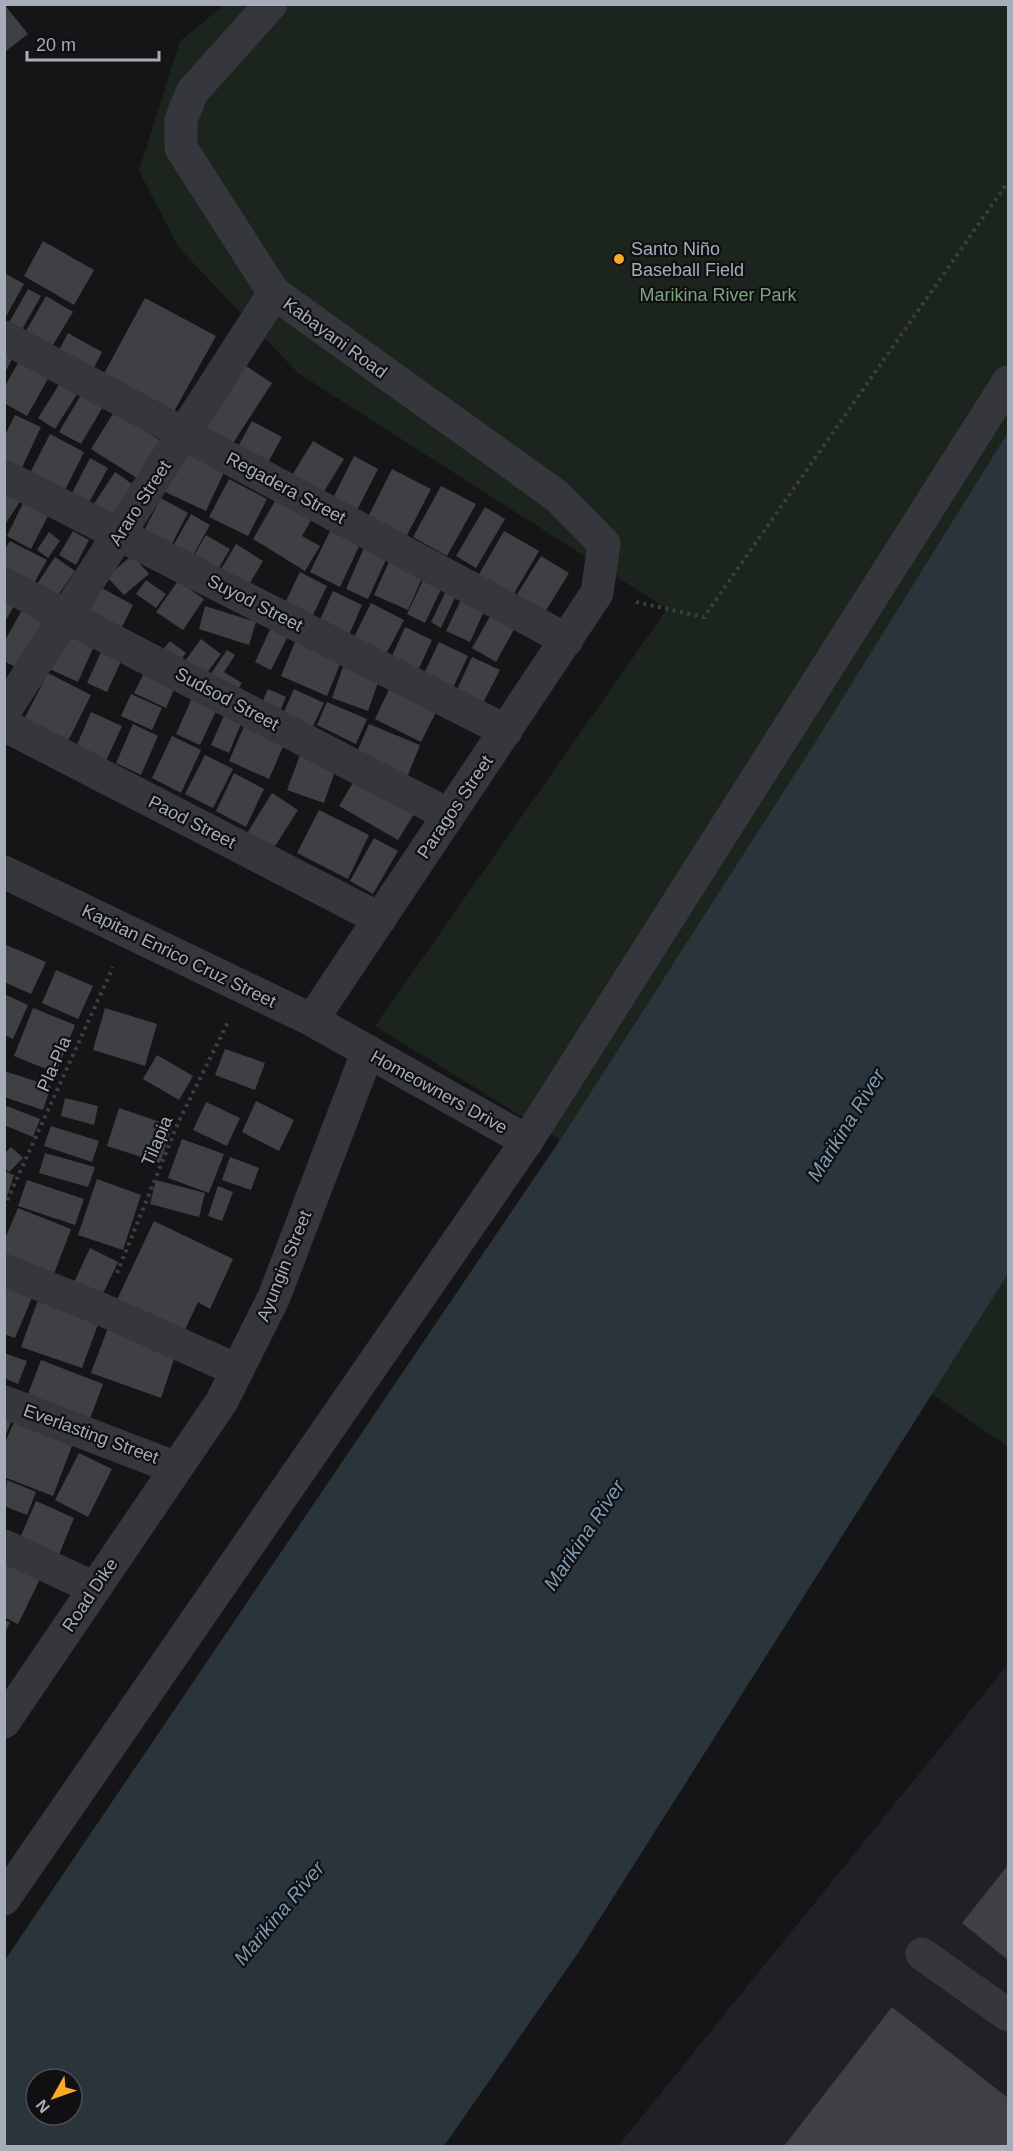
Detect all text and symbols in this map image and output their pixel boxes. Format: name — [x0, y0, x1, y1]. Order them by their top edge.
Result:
scale bar — [27, 24, 159, 62]
text: 20 m — [36, 35, 76, 55]
place label: Santo Niño Baseball Field — [631, 239, 744, 280]
marker: Santo Niño Baseball Field — [612, 252, 626, 266]
park label: Marikina River Park — [639, 285, 798, 305]
street label: Kabayani Road — [279, 294, 391, 382]
street label: Regadera Street — [223, 448, 349, 528]
street label: Araro Street — [105, 457, 175, 549]
street label: Suyod Street — [204, 570, 306, 636]
street label: Sudsod Street — [172, 663, 282, 735]
street label: Paragos Street — [413, 752, 497, 862]
street label: Paod Street — [145, 792, 239, 852]
street label: Kapitan Enrico Cruz Street — [79, 900, 279, 1012]
street label: Pla-Pla — [33, 1033, 75, 1095]
street label: Homeowners Drive — [367, 1046, 511, 1138]
water label: Marikina River — [803, 1064, 890, 1185]
street label: Tilapia — [138, 1112, 177, 1169]
street label: Ayungin Street — [253, 1208, 315, 1324]
street label: Everlasting Street — [21, 1400, 161, 1468]
water label: Marikina River — [539, 1475, 630, 1594]
street label: Road Dike — [58, 1555, 122, 1635]
water label: Marikina River — [229, 1856, 329, 1969]
north arrow — [24, 2067, 84, 2127]
text: N — [33, 2096, 53, 2116]

